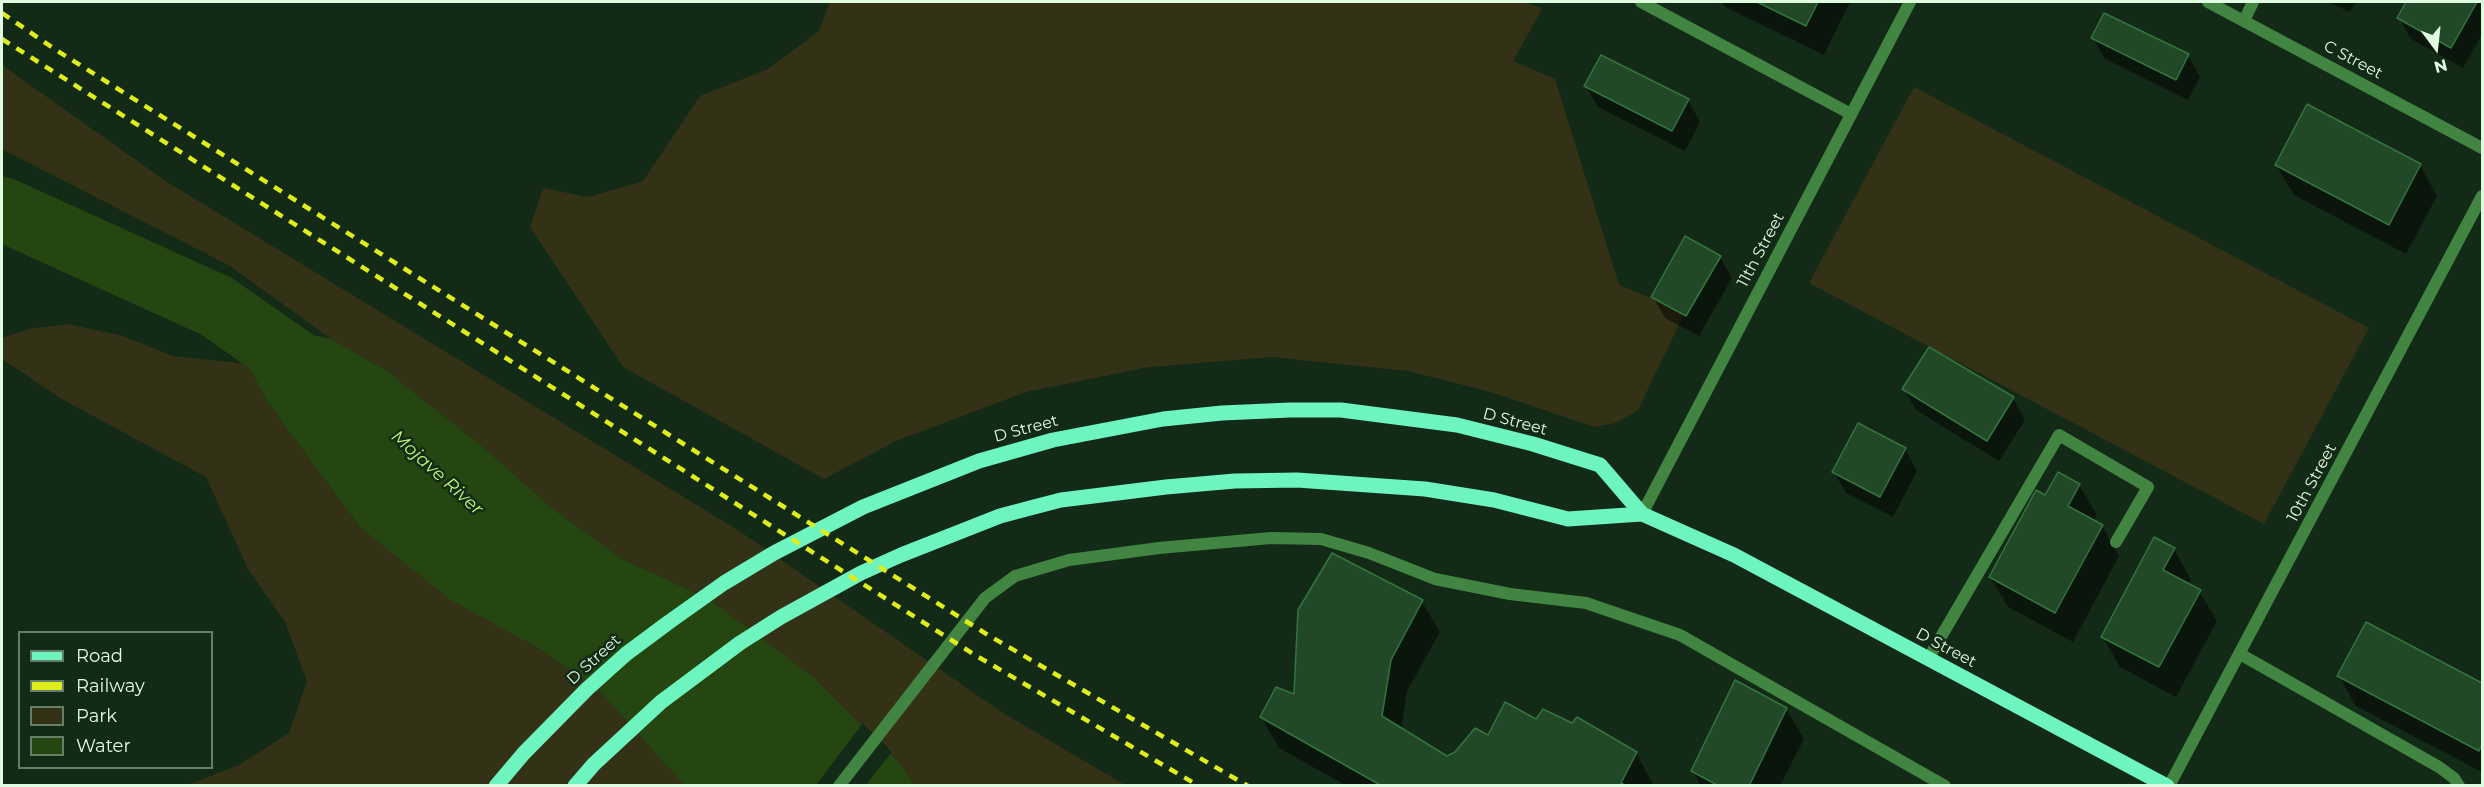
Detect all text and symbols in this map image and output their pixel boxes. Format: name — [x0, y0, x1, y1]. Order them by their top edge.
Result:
north arrow — [2406, 18, 2466, 78]
street label: C Street — [2320, 37, 2386, 83]
text: N — [2432, 55, 2449, 77]
street label: 11th Street — [1733, 210, 1789, 290]
street label: D Street — [1481, 404, 1549, 440]
street label: D Street — [992, 411, 1060, 447]
water label: Mojave River — [387, 426, 487, 520]
street label: 10th Street — [2283, 440, 2341, 526]
street label: D Street — [1912, 624, 1980, 672]
legend — [18, 631, 213, 769]
street label: D Street — [563, 631, 625, 689]
text: Road — [76, 645, 123, 667]
text: Railway — [76, 675, 145, 697]
text: Park — [76, 705, 117, 727]
text: Water — [76, 735, 131, 757]

